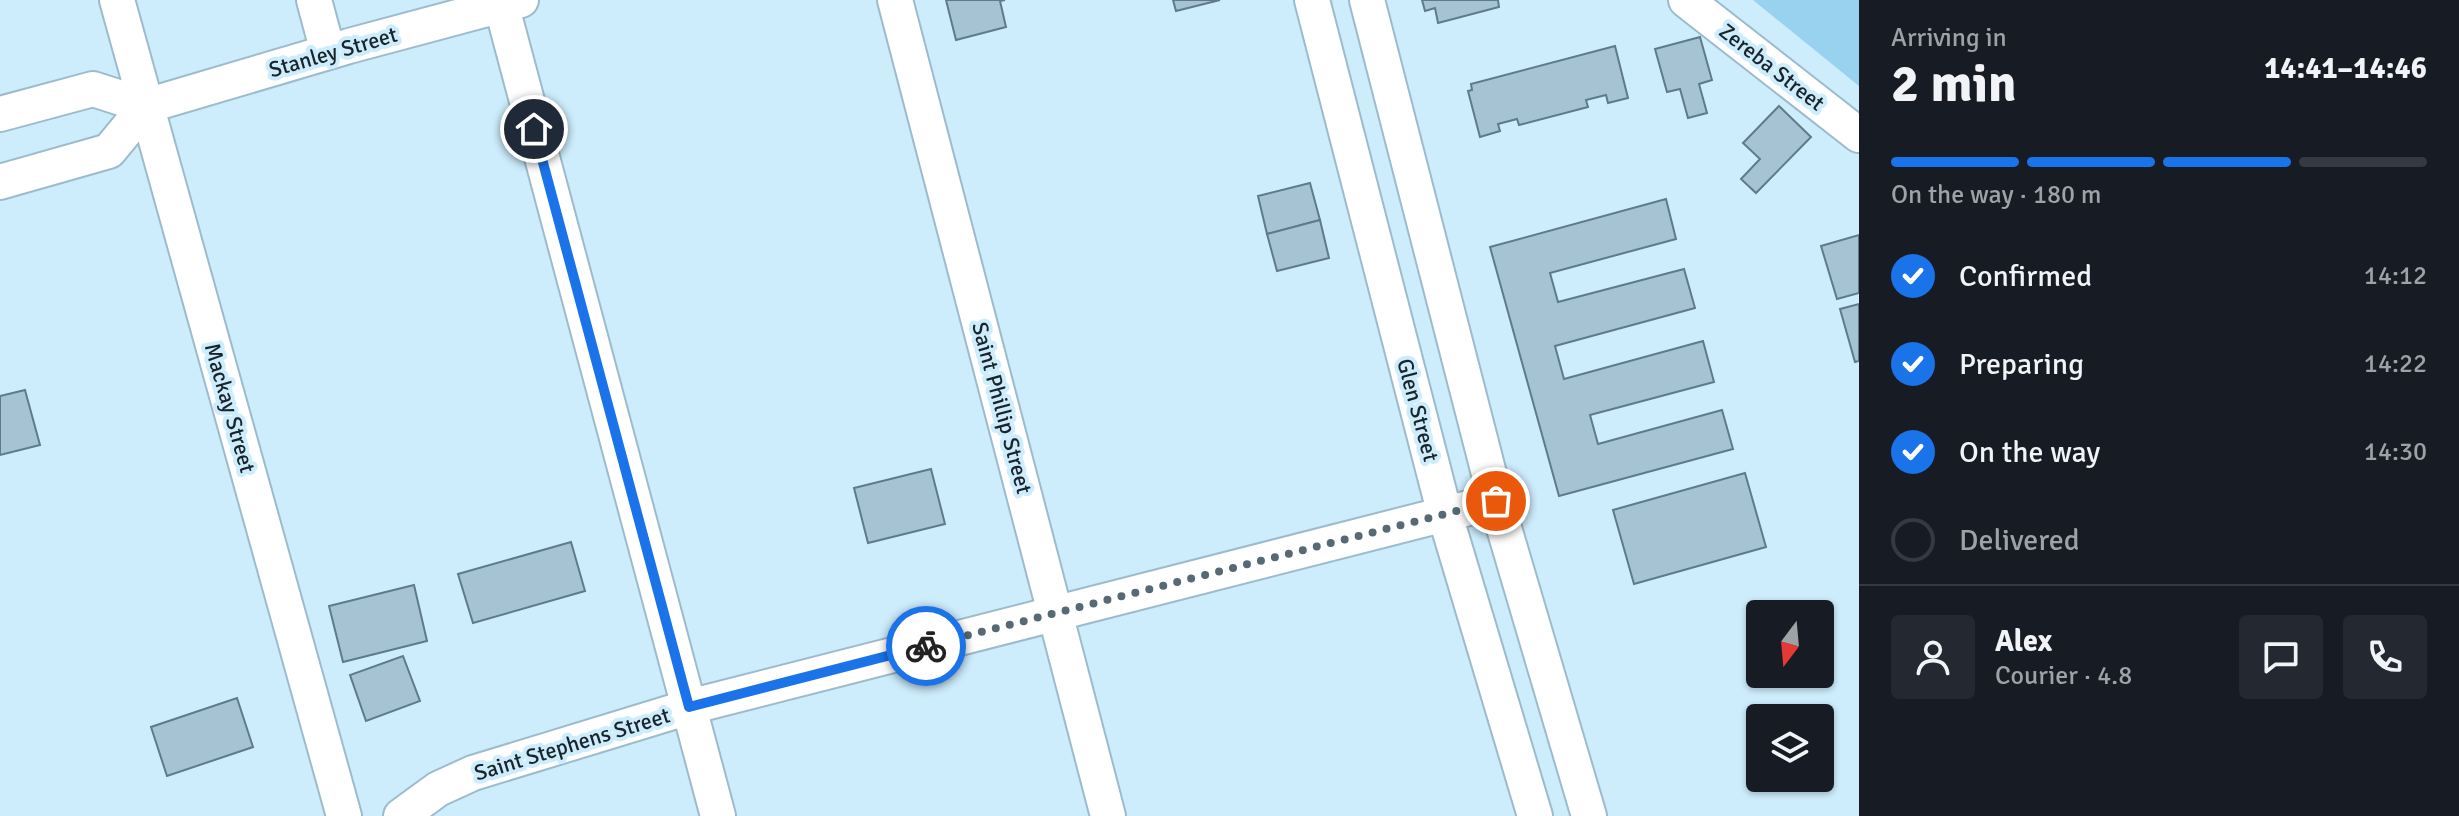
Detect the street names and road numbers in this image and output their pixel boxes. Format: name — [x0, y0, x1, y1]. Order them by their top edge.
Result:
street label: Zereba Street — [1714, 17, 1830, 117]
street label: Stanley Street — [266, 21, 401, 83]
street label: Saint Phillip Street — [966, 319, 1038, 497]
street label: Mackay Street — [199, 340, 261, 476]
street label: Glen Street — [1391, 356, 1445, 465]
street label: Saint Stephens Street — [471, 701, 673, 787]

